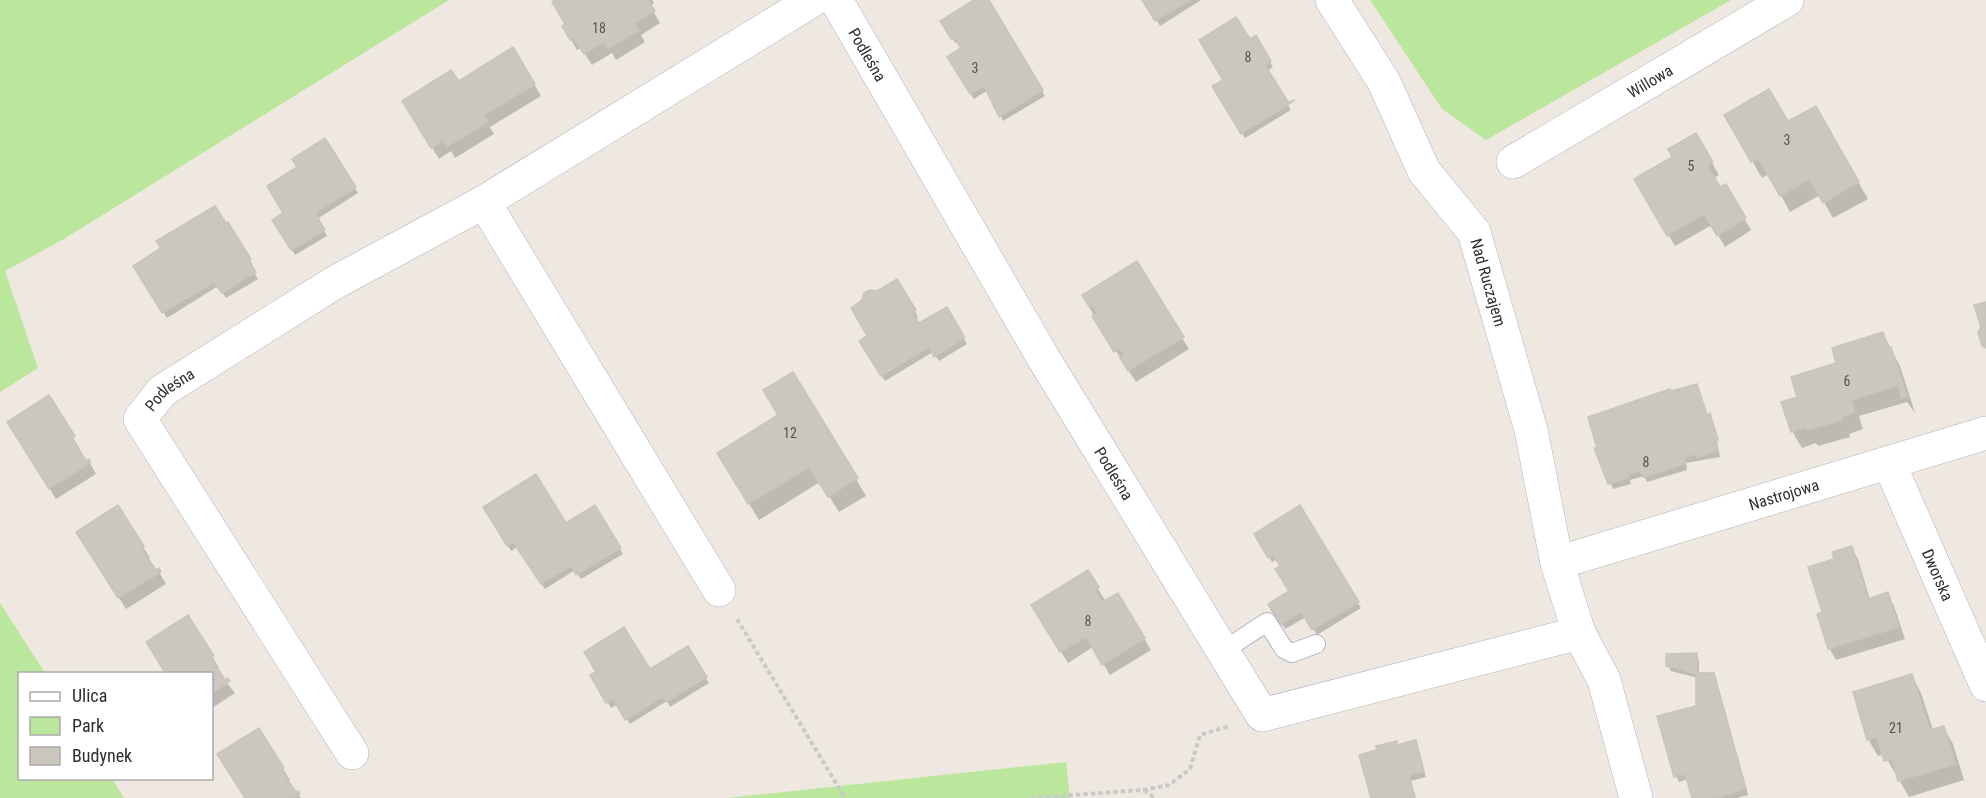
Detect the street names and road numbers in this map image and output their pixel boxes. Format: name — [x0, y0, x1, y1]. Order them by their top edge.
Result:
street label: Podleśna — [844, 25, 890, 85]
street label: Willowa — [1624, 61, 1676, 102]
street label: Nad Ruczajem — [1466, 236, 1510, 329]
street label: Podleśna — [141, 364, 198, 415]
street label: Podleśna — [1090, 444, 1137, 504]
street label: Nastrojowa — [1747, 475, 1821, 514]
street label: Dworska — [1918, 546, 1957, 604]

